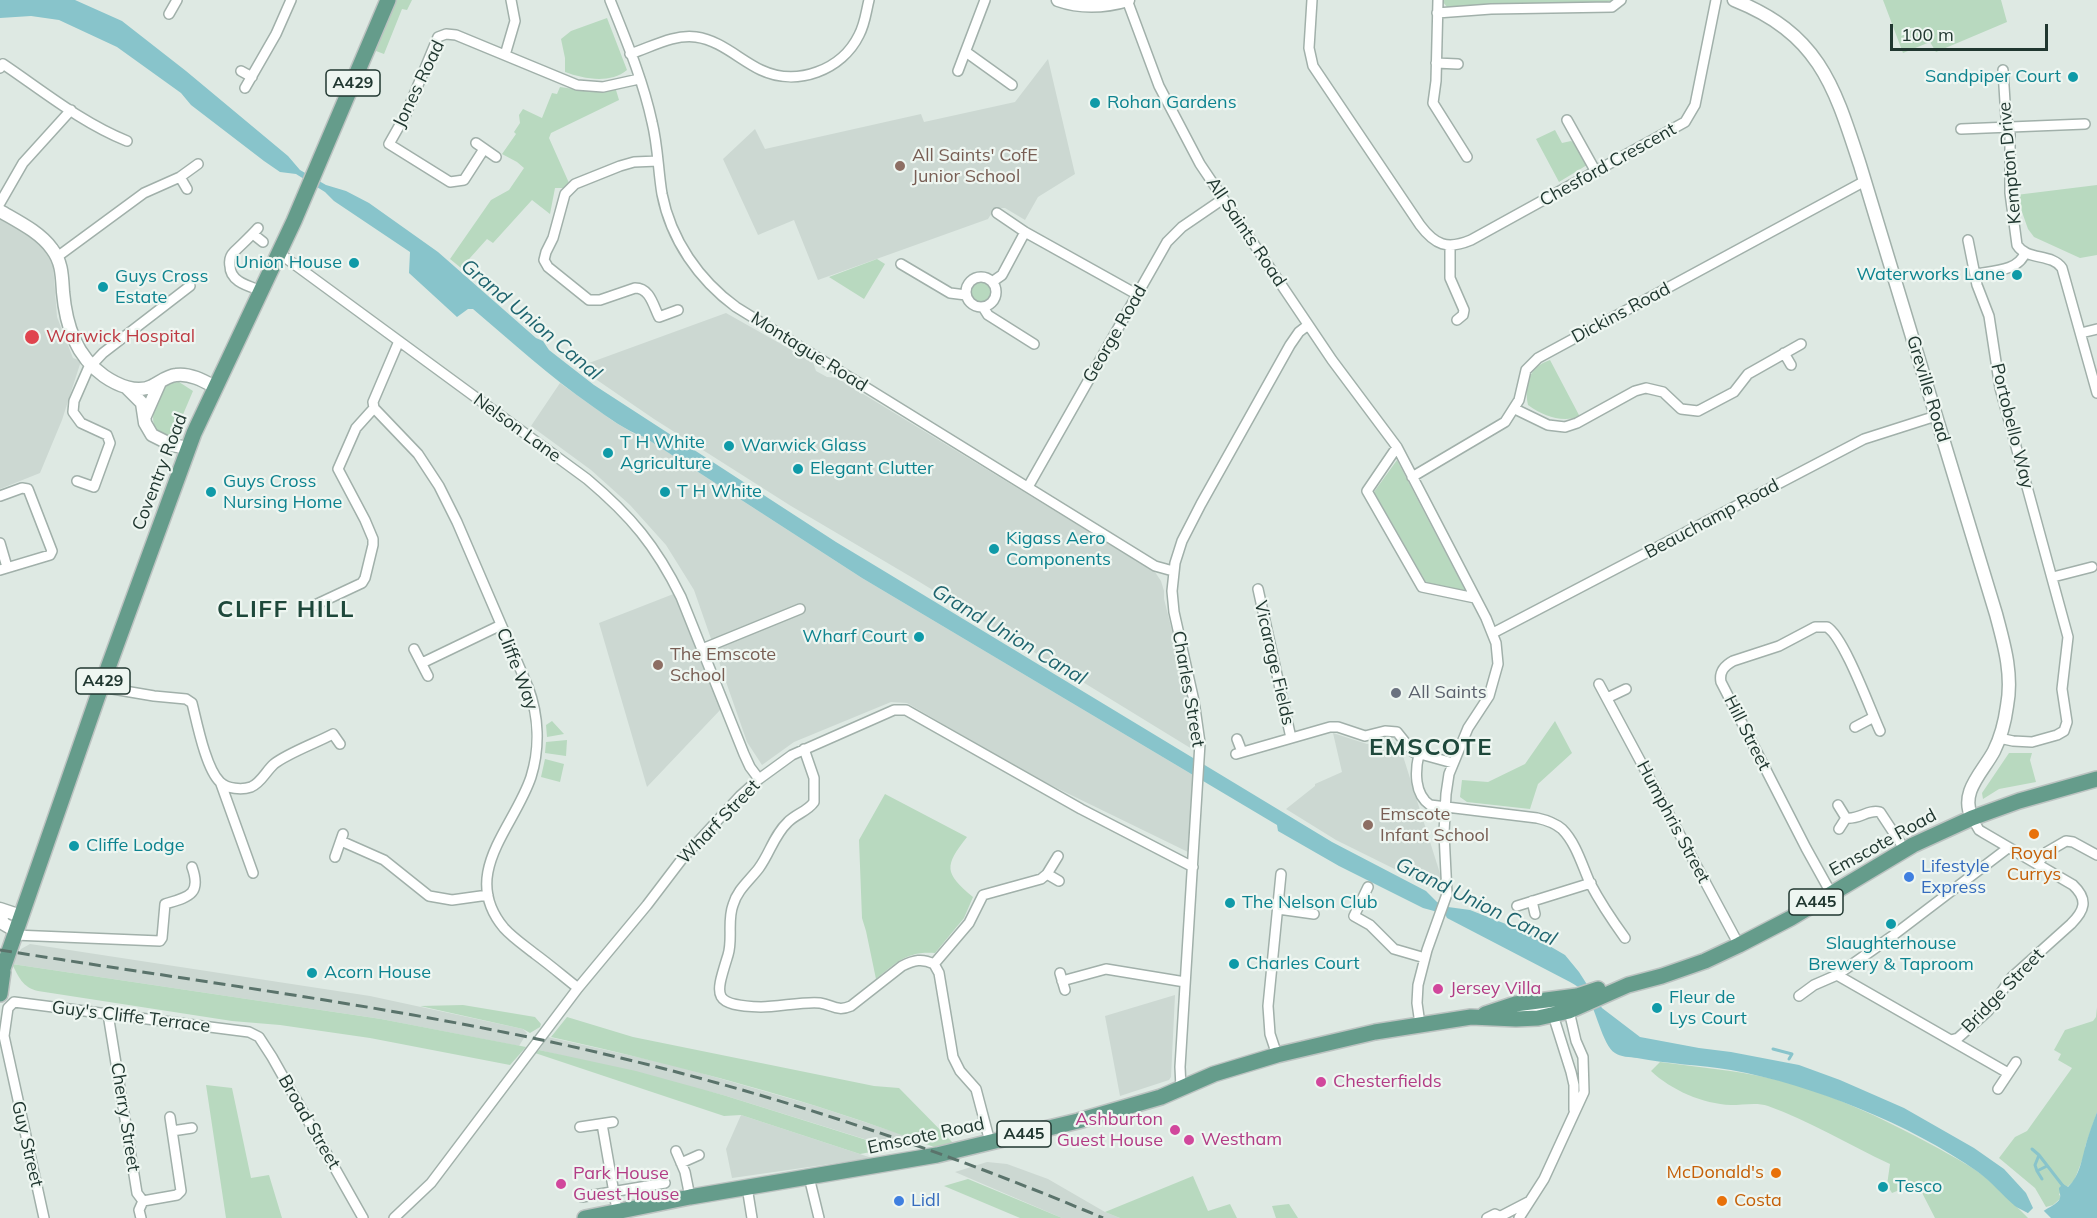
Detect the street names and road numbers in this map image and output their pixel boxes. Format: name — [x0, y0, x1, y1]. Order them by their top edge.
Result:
street label: Jones Road — [389, 37, 449, 131]
road number: A429 — [326, 70, 380, 96]
street label: Kempton Drive — [1994, 101, 2026, 225]
street label: Chesford Crescent — [1536, 119, 1680, 211]
street label: All Saints Road — [1201, 173, 1291, 291]
street label: Dickins Road — [1568, 278, 1674, 348]
street label: George Road — [1078, 281, 1152, 387]
street label: Montague Road — [747, 308, 871, 396]
street label: Greville Road — [1902, 333, 1954, 445]
street label: Portobello Way — [1986, 361, 2038, 491]
street label: Nelson Lane — [469, 389, 565, 467]
street label: Coventry Road — [128, 411, 192, 533]
street label: Beauchamp Road — [1641, 475, 1783, 563]
street label: Vicarage Fields — [1249, 599, 1299, 727]
street label: Cliffe Way — [491, 625, 543, 713]
street label: Charles Street — [1167, 629, 1209, 749]
road number: A429 — [76, 668, 130, 694]
street label: Hill Street — [1719, 692, 1775, 774]
street label: Humphris Street — [1632, 757, 1714, 887]
street label: Wharf Street — [673, 775, 765, 869]
street label: Emscote Road — [1826, 805, 1940, 881]
road number: A445 — [1789, 889, 1843, 915]
street label: Bridge Street — [1957, 944, 2049, 1038]
street label: Guy's Cliffe Terrace — [51, 997, 211, 1037]
street label: Cherry Street — [106, 1061, 144, 1173]
street label: Broad Street — [273, 1071, 345, 1173]
street label: Guy Street — [7, 1099, 47, 1189]
street label: Emscote Road — [866, 1113, 986, 1159]
road number: A445 — [997, 1121, 1051, 1147]

